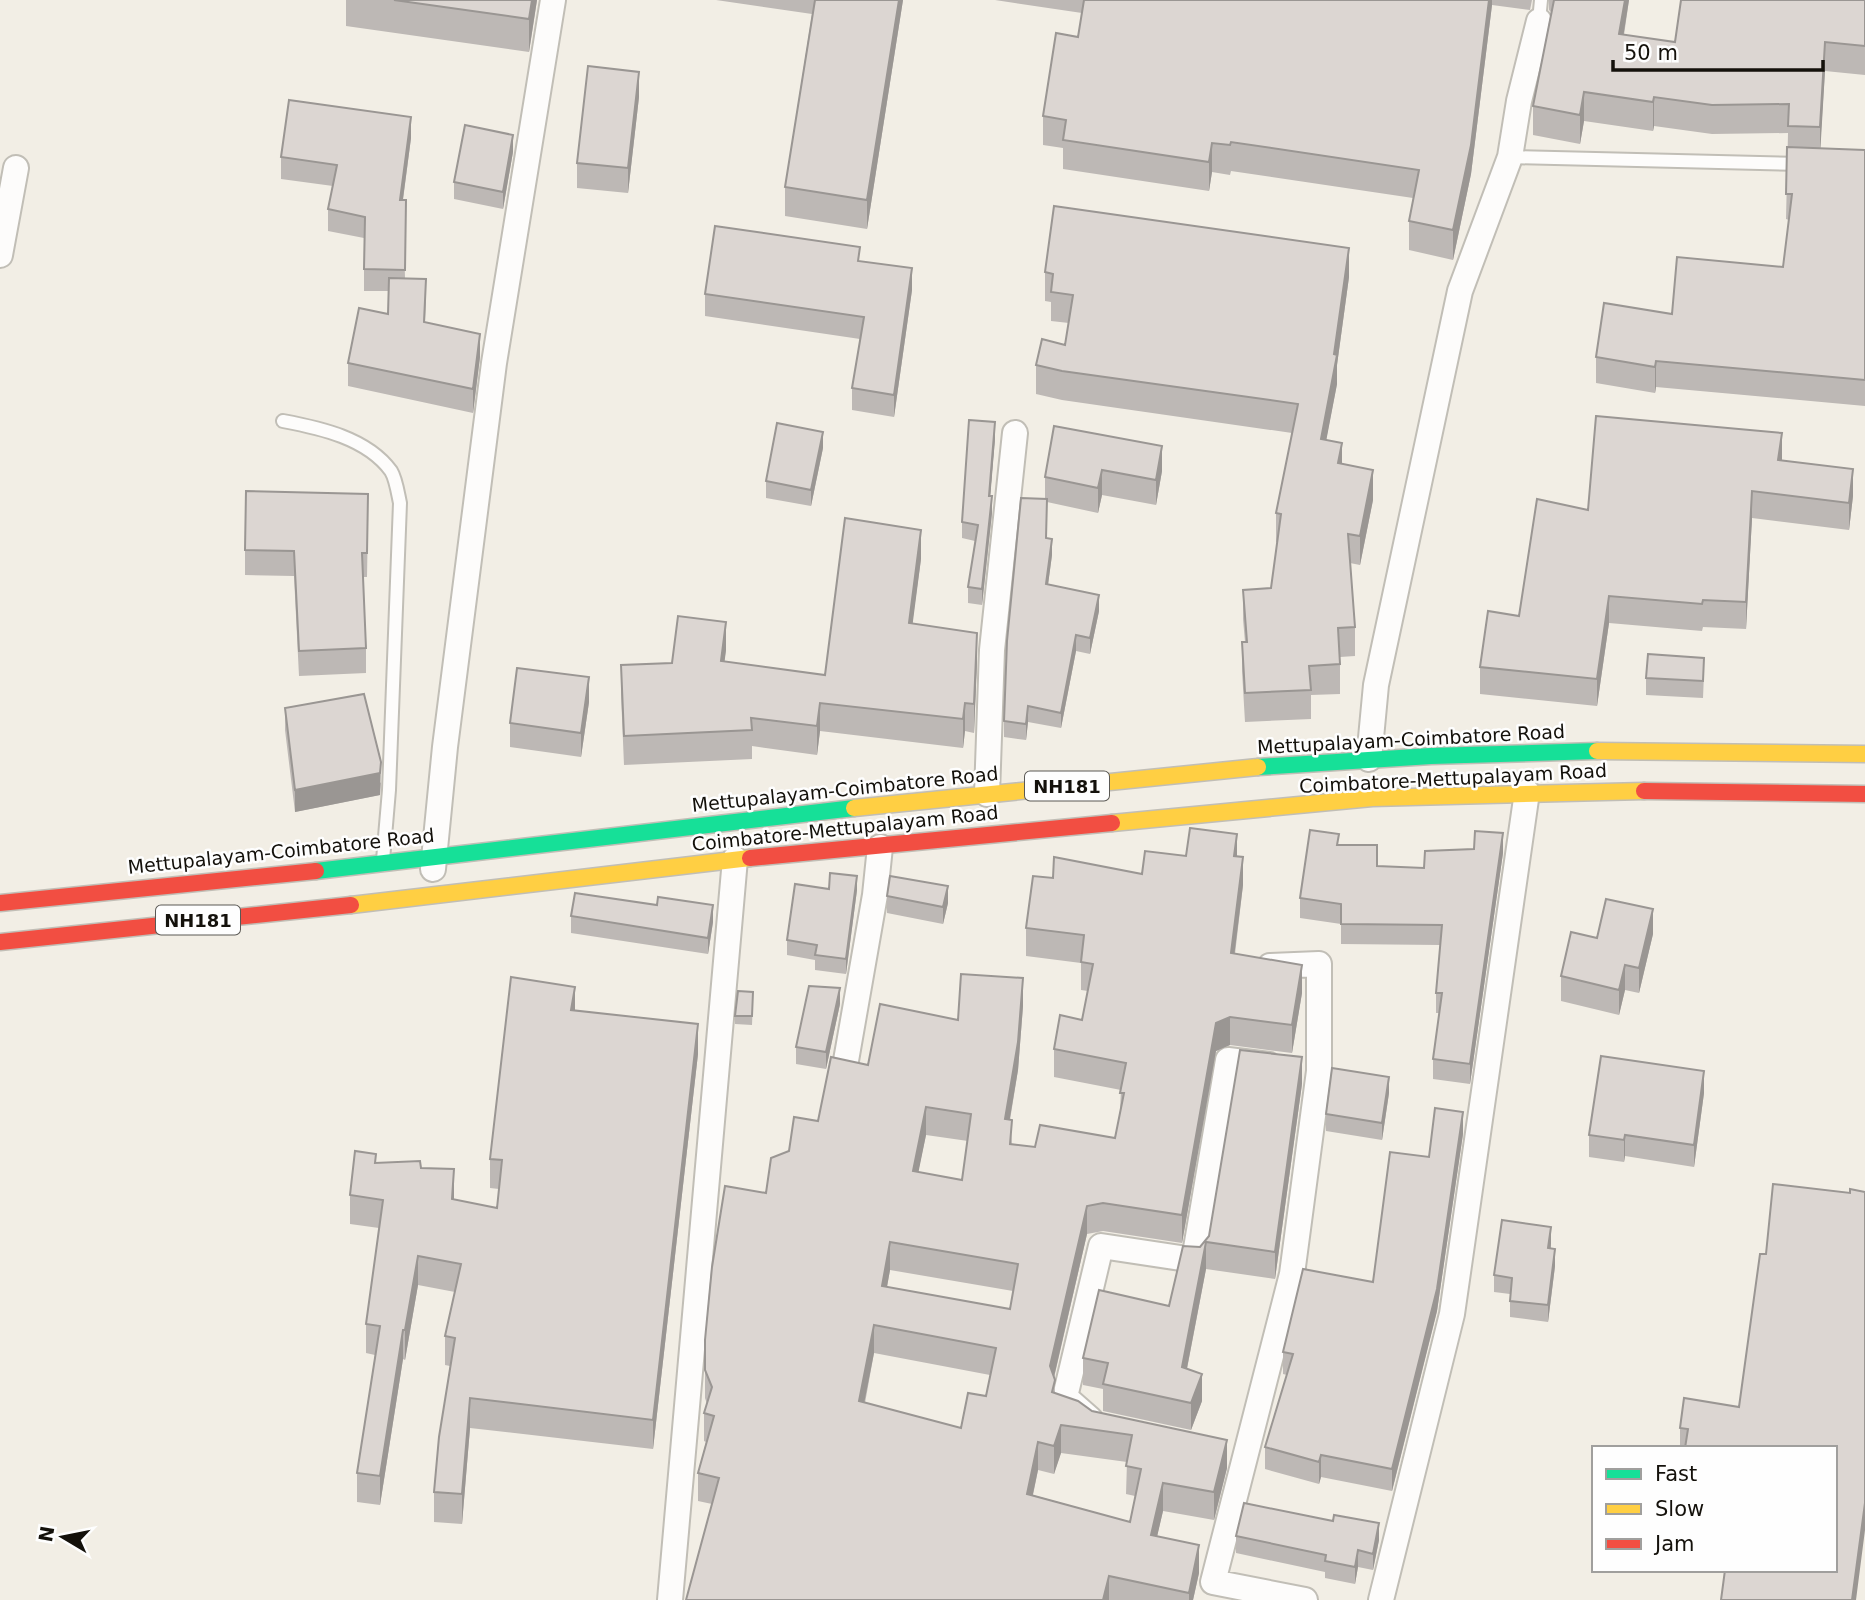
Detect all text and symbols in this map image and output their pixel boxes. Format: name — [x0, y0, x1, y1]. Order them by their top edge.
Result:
scale bar — [1613, 28, 1823, 72]
text: 50 m — [1624, 41, 1678, 65]
street label: Mettupalayam-Coimbatore Road — [1257, 720, 1565, 758]
street label: Coimbatore-Mettupalayam Road — [1299, 759, 1607, 797]
street label: Mettupalayam-Coimbatore Road — [691, 762, 999, 816]
road number: NH181 — [1025, 772, 1109, 800]
street label: Coimbatore-Mettupalayam Road — [691, 801, 999, 855]
street label: Mettupalayam-Coimbatore Road — [127, 824, 435, 878]
road number: NH181 — [156, 905, 240, 934]
legend — [1592, 1446, 1837, 1572]
text: Fast — [1655, 1462, 1697, 1486]
text: Slow — [1655, 1497, 1704, 1521]
north arrow — [28, 1502, 98, 1572]
text: N — [34, 1524, 58, 1544]
text: Jam — [1653, 1532, 1695, 1556]

